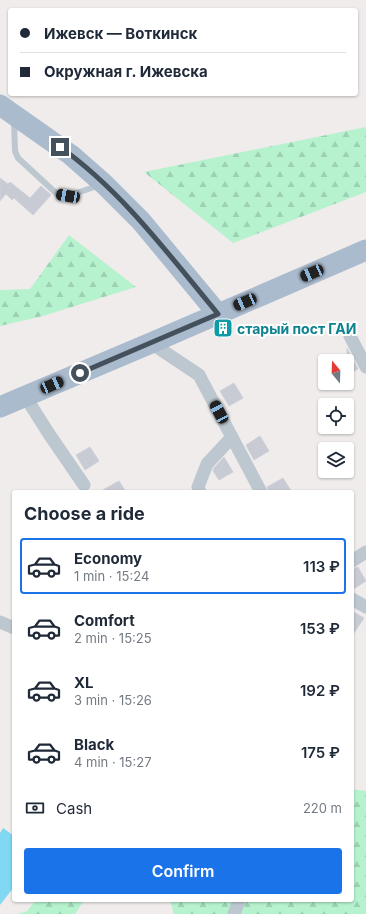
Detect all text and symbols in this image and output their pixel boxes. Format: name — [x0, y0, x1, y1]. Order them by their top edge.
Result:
text: Ижевск — Воткинск — [44, 24, 197, 43]
text: Окружная г. Ижевска — [44, 62, 208, 81]
route end — [51, 138, 69, 156]
car — [55, 188, 81, 204]
car — [299, 263, 325, 283]
car — [232, 292, 258, 312]
building icon: старый пост ГАИ — [212, 317, 234, 339]
place label: старый пост ГАИ — [237, 320, 356, 337]
north arrow — [318, 354, 354, 390]
map controls — [318, 354, 354, 478]
route start — [71, 364, 89, 382]
car — [39, 375, 65, 395]
button: locate — [318, 398, 354, 434]
car — [208, 399, 230, 425]
button: layers — [318, 442, 354, 478]
text: Choose a ride — [24, 503, 145, 524]
icon: car — [26, 548, 62, 584]
text: Economy — [74, 549, 142, 568]
text: 113 ₽ — [303, 557, 340, 576]
text: 1 min · 15:24 — [74, 568, 149, 584]
icon: car — [26, 610, 62, 646]
text: Comfort — [74, 611, 135, 630]
text: 153 ₽ — [300, 619, 340, 638]
text: 2 min · 15:25 — [74, 630, 152, 646]
icon: car — [26, 672, 62, 708]
text: XL — [74, 673, 94, 692]
text: 192 ₽ — [300, 681, 340, 700]
text: 3 min · 15:26 — [74, 692, 152, 708]
icon: car — [26, 734, 62, 770]
text: Black — [74, 735, 114, 754]
text: 175 ₽ — [301, 743, 340, 762]
text: 4 min · 15:27 — [74, 754, 152, 770]
icon: cash — [24, 797, 46, 819]
text: Cash — [56, 799, 92, 818]
text: 220 m — [303, 800, 342, 816]
button: Confirm — [24, 848, 342, 894]

